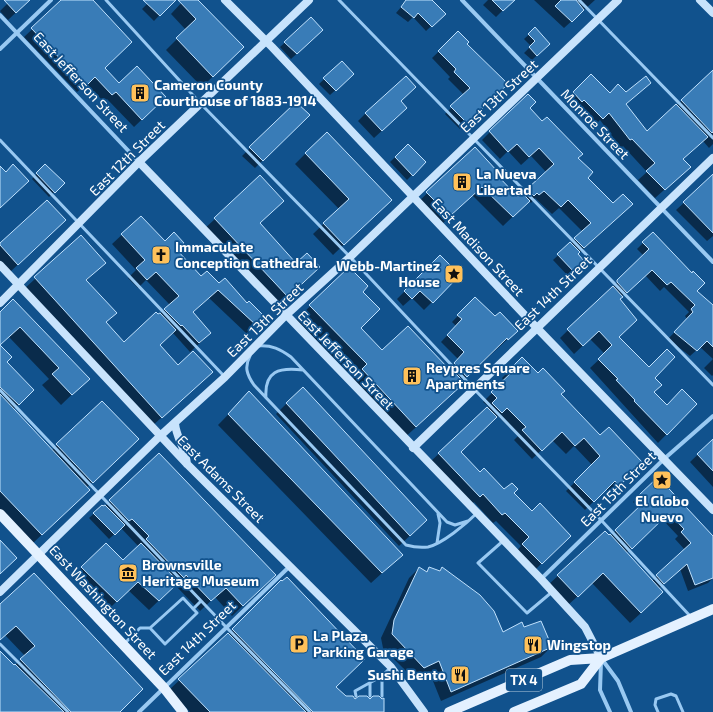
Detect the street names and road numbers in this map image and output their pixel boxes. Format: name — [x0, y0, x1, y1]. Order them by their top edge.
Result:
street label: East Jefferson Street — [30, 28, 132, 135]
street label: East 13th Street — [456, 55, 541, 136]
street label: Monroe Street — [558, 85, 633, 162]
street label: East 12th Street — [85, 116, 168, 199]
street label: East Madison Street — [429, 194, 528, 299]
street label: East 14th Street — [511, 252, 595, 334]
street label: East 13th Street — [223, 279, 307, 360]
street label: East Jefferson Street — [295, 307, 398, 413]
street label: East Adams Street — [174, 431, 269, 526]
street label: East 15th Street — [576, 447, 659, 530]
street label: East Washington Street — [46, 541, 161, 662]
street label: East 14th Street — [155, 597, 239, 679]
road number: TX 4 — [506, 669, 542, 691]

